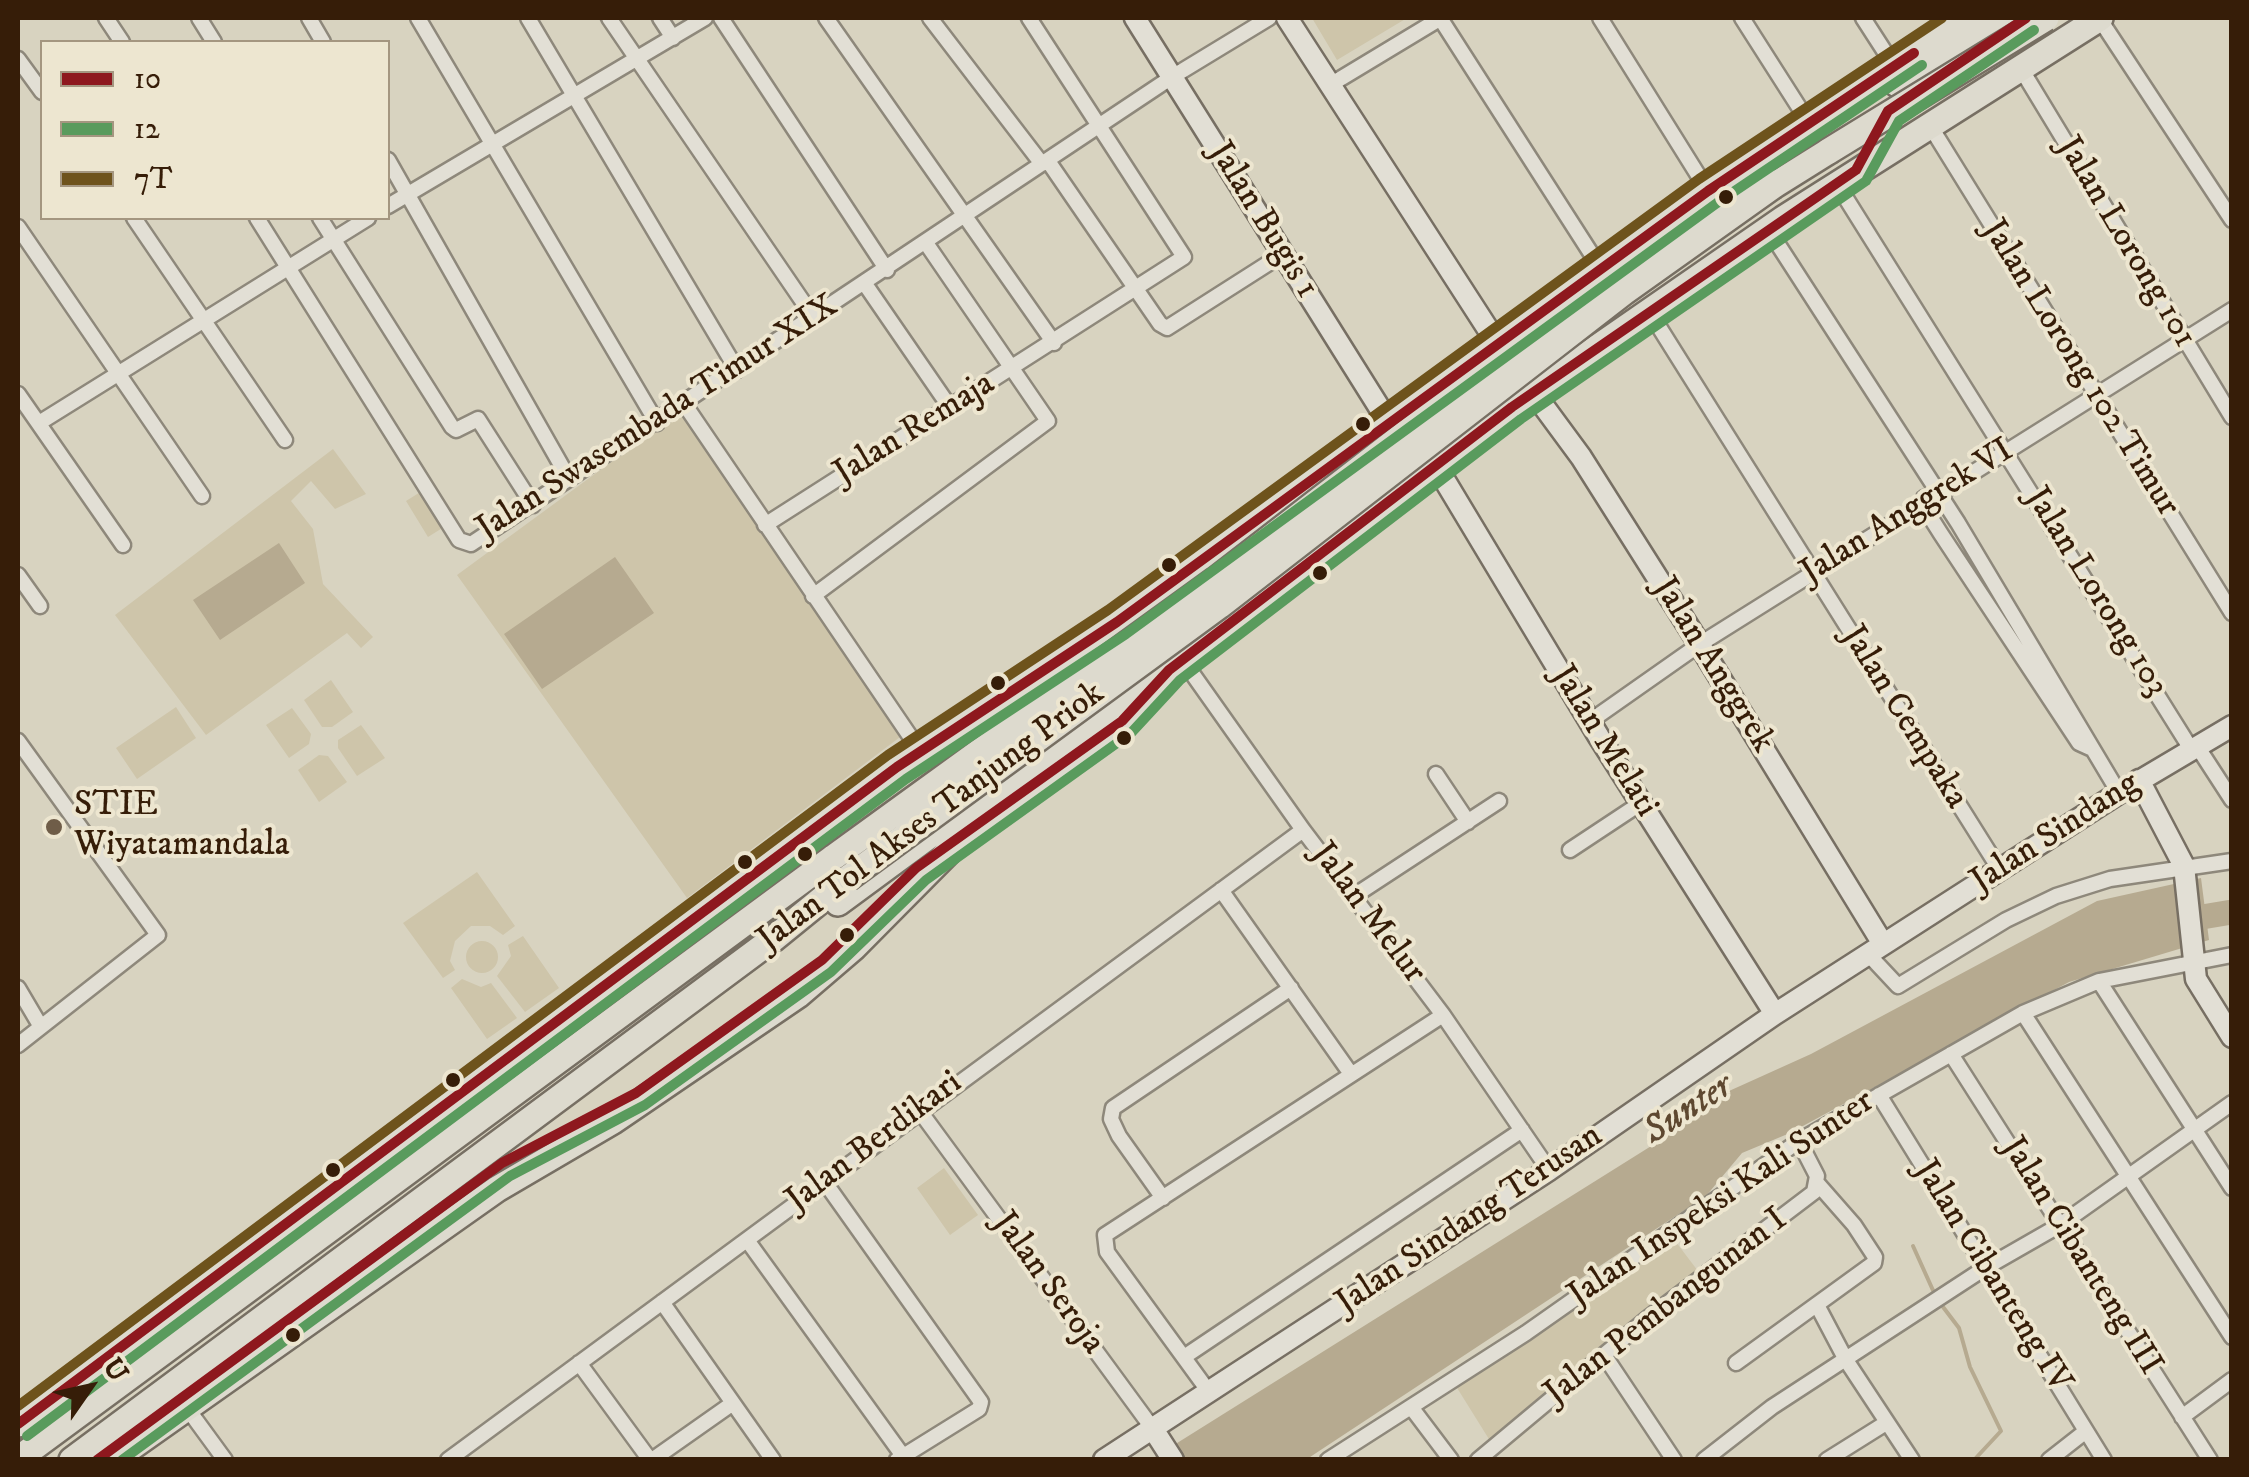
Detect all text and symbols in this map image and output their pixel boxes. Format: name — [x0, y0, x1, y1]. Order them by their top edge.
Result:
legend — [40, 40, 390, 220]
text: 10 — [134, 61, 161, 98]
text: 12 — [134, 111, 160, 148]
street label: Jalan Lorong 101 — [2046, 130, 2204, 356]
street label: Jalan Bugis 1 — [1197, 135, 1327, 307]
text: 7T — [134, 161, 173, 198]
unlabelled marker — [1716, 187, 1736, 207]
street label: Jalan Lorong 102 Timur — [1971, 213, 2187, 525]
street label: Jalan Swasembada Timur XIX — [470, 286, 846, 552]
street label: Jalan Remaja — [827, 364, 1003, 496]
unlabelled marker — [1353, 414, 1373, 434]
street label: Jalan Anggrek VI — [1794, 431, 2022, 595]
street label: Jalan Lorong 103 — [2014, 481, 2176, 705]
unlabelled marker — [1159, 555, 1179, 575]
unlabelled marker — [1310, 563, 1330, 583]
street label: Jalan Anggrek — [1642, 571, 1782, 761]
street label: Jalan Cempaka — [1830, 619, 1976, 817]
street label: Jalan Melati — [1540, 658, 1666, 826]
unlabelled marker — [988, 673, 1008, 693]
street label: Jalan Tol Akses Tanjung Priok — [750, 674, 1114, 962]
unlabelled marker — [1114, 728, 1134, 748]
street label: Jalan Sindang — [1964, 764, 2148, 904]
place label: STIE Wiyatamandala — [74, 786, 290, 868]
marker: STIE Wiyatamandala — [43, 816, 65, 838]
street label: Jalan Melur — [1300, 835, 1434, 993]
unlabelled marker — [795, 844, 815, 864]
unlabelled marker — [735, 852, 755, 872]
unlabelled marker — [837, 925, 857, 945]
street label: Jalan Berdikari — [779, 1063, 971, 1223]
water label: Sunter — [1636, 1065, 1742, 1157]
unlabelled marker — [443, 1070, 463, 1090]
street label: Jalan Inspeksi Kali Sunter — [1561, 1082, 1883, 1318]
street label: Jalan Sindang Terusan — [1329, 1116, 1611, 1326]
street label: Jalan Cibanteng III — [1990, 1130, 2170, 1384]
street label: Jalan Cibanteng IV — [1903, 1153, 2079, 1401]
unlabelled marker — [323, 1160, 343, 1180]
street label: Jalan Pembangunan I — [1537, 1200, 1797, 1416]
street label: Jalan Seroja — [981, 1205, 1113, 1363]
unlabelled marker — [283, 1325, 303, 1345]
north arrow — [40, 1337, 140, 1437]
text: U — [95, 1351, 136, 1389]

